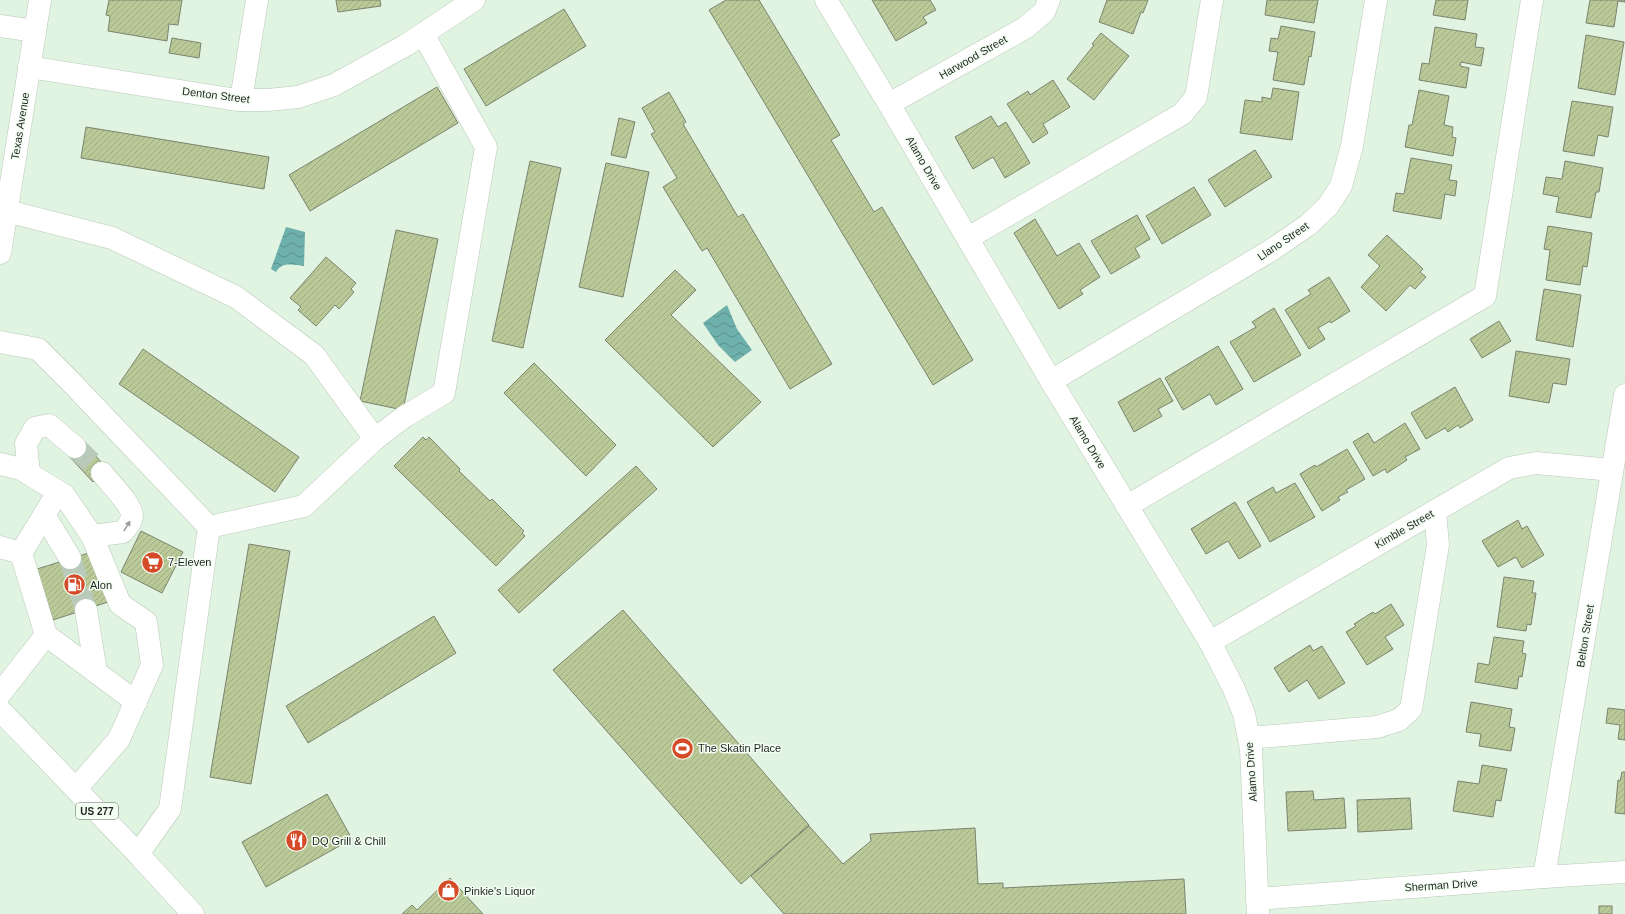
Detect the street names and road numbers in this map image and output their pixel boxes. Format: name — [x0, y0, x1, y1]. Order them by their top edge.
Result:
street label: Harwood Street — [937, 33, 1009, 81]
street label: Denton Street — [182, 85, 250, 105]
street label: Texas Avenue — [9, 91, 31, 161]
street label: Alamo Drive — [904, 134, 944, 192]
street label: Llano Street — [1255, 219, 1311, 263]
street label: Alamo Drive — [1067, 413, 1109, 471]
street label: Kimble Street — [1372, 507, 1436, 551]
street label: Belton Street — [1574, 604, 1596, 668]
street label: Alamo Drive — [1243, 742, 1259, 802]
road number: US 277 — [76, 803, 118, 819]
street label: Sherman Drive — [1404, 876, 1478, 894]

